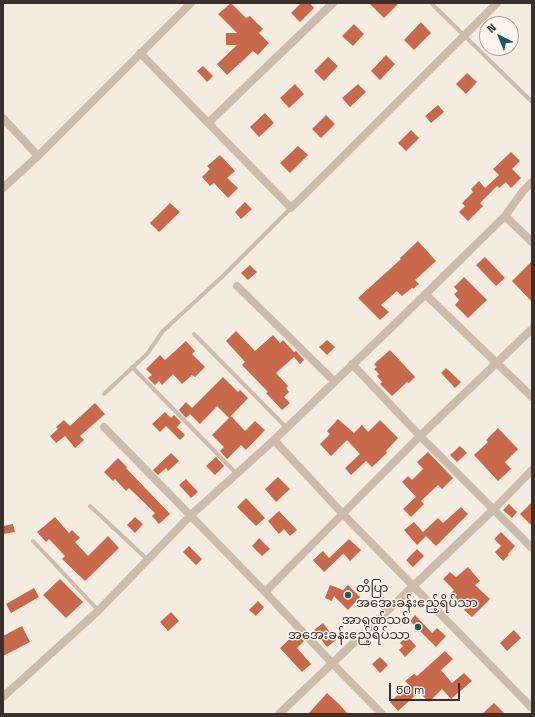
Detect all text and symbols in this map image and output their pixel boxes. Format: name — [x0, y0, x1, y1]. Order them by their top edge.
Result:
north arrow — [479, 16, 519, 56]
text: N — [484, 20, 499, 36]
place label: တိပြာ အအေးခန်းဧည့်ရိပ်သာ — [356, 580, 478, 611]
marker: တိပြာ အအေးခန်းဧည့်ရိပ်သာ — [343, 590, 353, 600]
place label: အာရုဏ်သစ် အအေးခန်းဧည့်ရိပ်သာ — [288, 612, 410, 643]
marker: အာရုဏ်သစ် အအေးခန်းဧည့်ရိပ်သာ — [413, 622, 423, 632]
scale bar — [391, 675, 462, 701]
text: 50 m — [396, 682, 424, 698]

